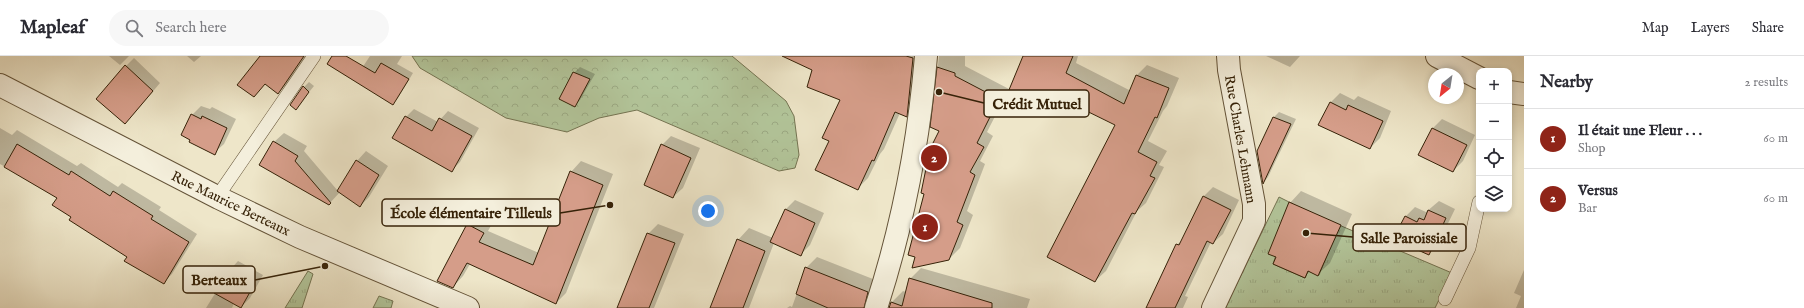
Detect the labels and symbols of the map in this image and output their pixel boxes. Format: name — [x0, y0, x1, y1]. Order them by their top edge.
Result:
north arrow — [1428, 68, 1464, 104]
street label: Rue Charles Lehmann — [1220, 74, 1260, 205]
callout: Crédit Mutuel — [984, 90, 1089, 117]
text: Crédit Mutuel — [992, 95, 1082, 114]
pin: 2 — [921, 143, 947, 173]
street label: Rue Maurice Berteaux — [168, 167, 293, 241]
callout: École élémentaire Tilleuls — [382, 199, 560, 226]
your location — [698, 201, 718, 221]
text: École élémentaire Tilleuls — [390, 204, 553, 223]
pin: 1 — [912, 212, 938, 242]
callout: Salle Paroissiale — [1353, 224, 1466, 251]
text: Salle Paroissiale — [1360, 229, 1458, 248]
callout: Berteaux — [183, 266, 255, 293]
text: Berteaux — [191, 271, 248, 290]

